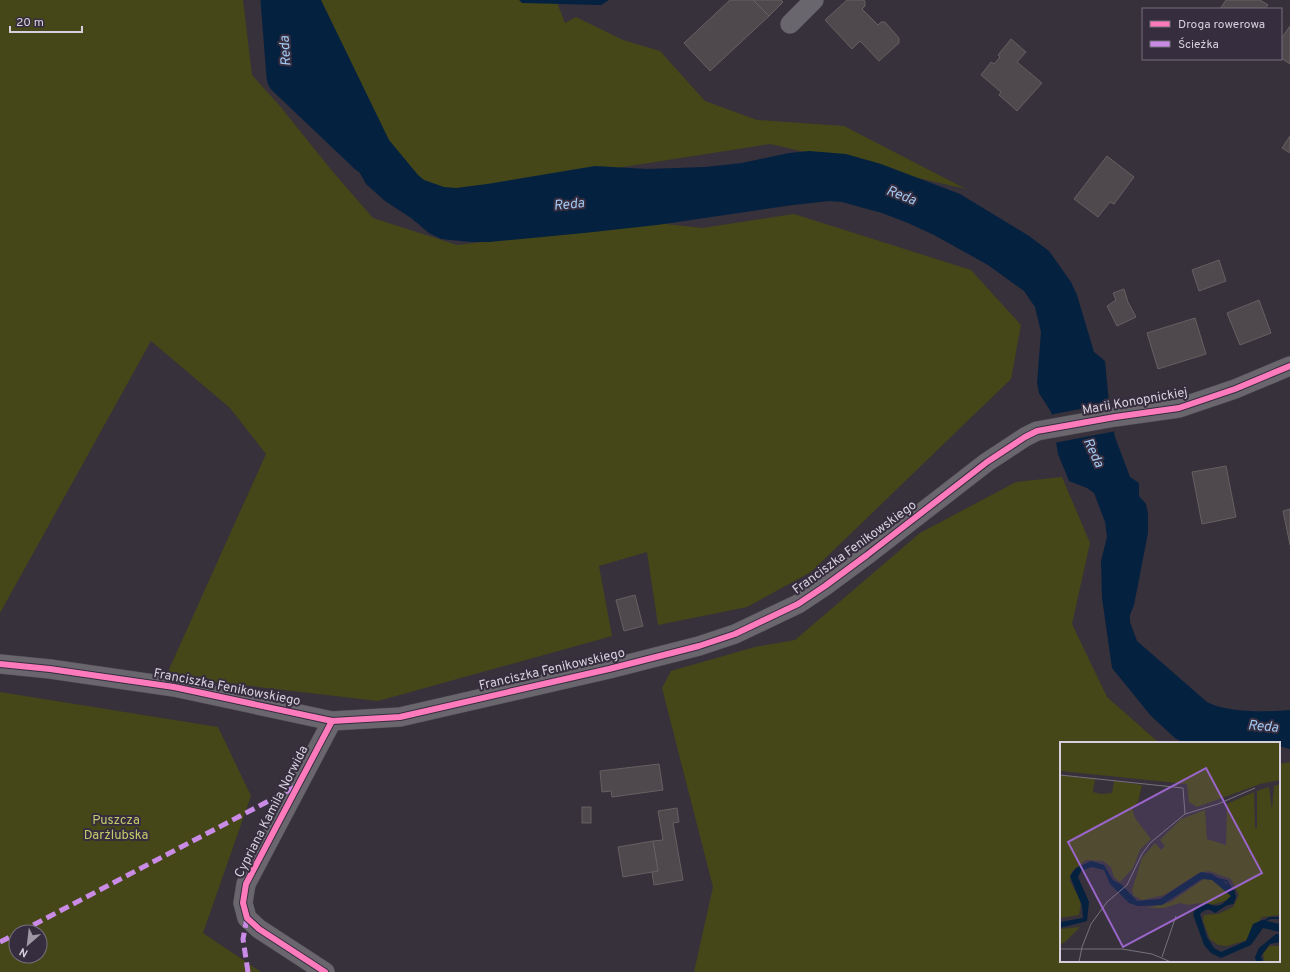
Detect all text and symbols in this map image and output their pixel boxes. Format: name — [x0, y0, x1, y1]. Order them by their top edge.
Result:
scale bar — [10, 8, 82, 34]
legend — [1142, 8, 1282, 60]
text: 20 m — [16, 15, 44, 31]
text: Droga rowerowa — [1178, 17, 1265, 33]
water label: Reda — [276, 34, 296, 67]
text: Ścieżka — [1178, 37, 1219, 53]
water label: Reda — [884, 183, 919, 210]
water label: Reda — [553, 195, 586, 215]
street label: Marii Konopnickiej — [1081, 385, 1189, 419]
water label: Reda — [1079, 435, 1108, 471]
street label: Franciszka Fenikowskiego — [790, 498, 920, 598]
street label: Franciszka Fenikowskiego — [477, 645, 627, 695]
street label: Franciszka Fenikowskiego — [152, 666, 302, 710]
water label: Reda — [1247, 717, 1280, 737]
inset map — [1060, 742, 1280, 962]
street label: Cypriana Kamila Norwida — [232, 743, 312, 881]
park label: Puszcza Darżlubska — [84, 813, 148, 844]
north arrow — [8, 924, 48, 964]
text: N — [17, 944, 31, 960]

